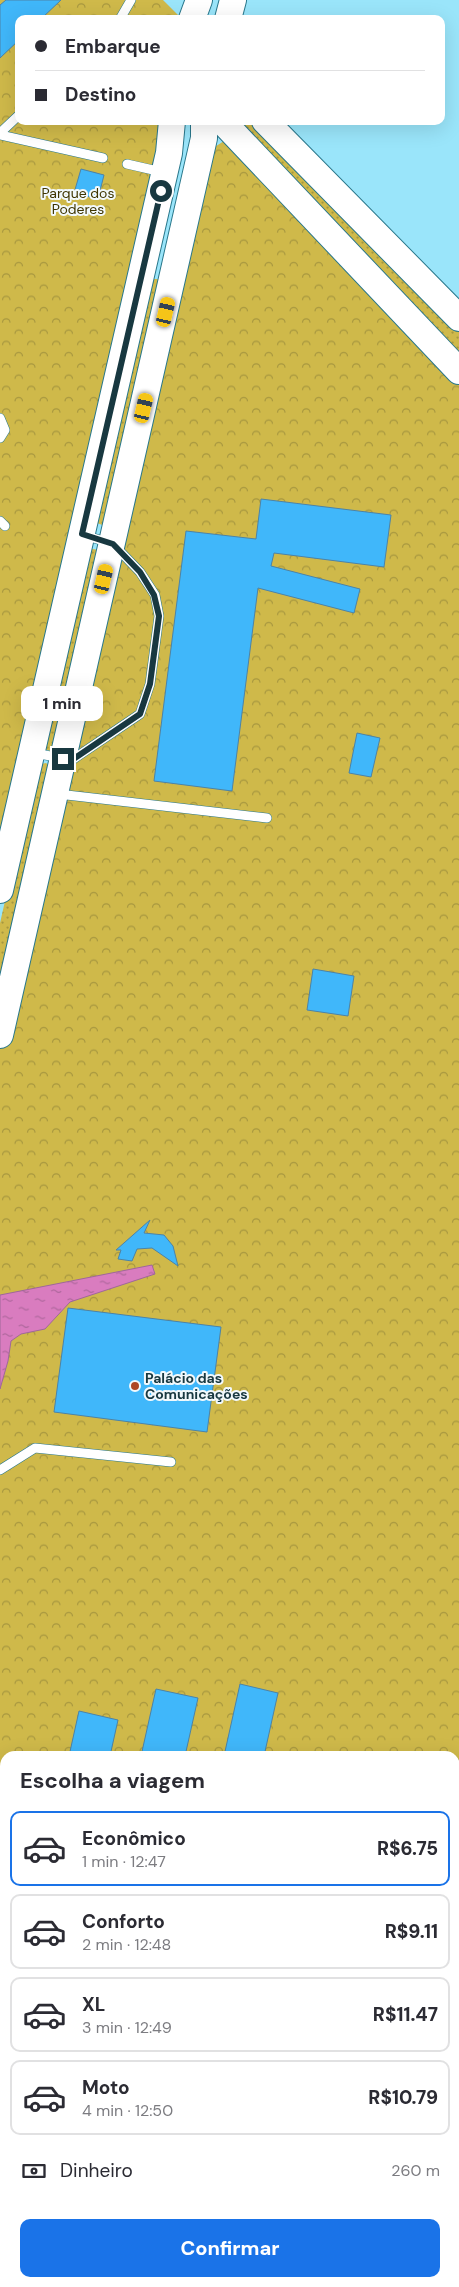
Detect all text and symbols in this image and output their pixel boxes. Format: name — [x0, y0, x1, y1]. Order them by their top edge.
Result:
text: Embarque — [65, 34, 161, 59]
text: Destino — [65, 82, 136, 107]
route start — [150, 180, 172, 202]
park label: Parque dos Poderes — [42, 184, 114, 218]
car — [155, 296, 176, 328]
car — [133, 392, 154, 424]
car — [93, 563, 114, 595]
callout: 1 min — [22, 686, 104, 722]
text: 1 min — [42, 693, 82, 714]
route end — [52, 748, 74, 770]
place label: Palácio das Comunicações — [145, 1369, 248, 1403]
marker: Palácio das Comunicações — [129, 1380, 141, 1392]
text: Escolha a viagem — [20, 1766, 205, 1795]
icon: car — [22, 1826, 67, 1871]
text: Econômico — [82, 1826, 186, 1851]
text: R$6.75 — [377, 1836, 438, 1861]
text: 1 min · 12:47 — [82, 1851, 166, 1872]
icon: car — [22, 1909, 67, 1954]
text: Conforto — [82, 1909, 165, 1934]
text: R$9.11 — [385, 1919, 438, 1944]
text: 2 min · 12:48 — [82, 1934, 171, 1955]
icon: car — [22, 1992, 67, 2037]
text: XL — [82, 1992, 105, 2017]
text: R$11.47 — [373, 2002, 438, 2027]
text: 3 min · 12:49 — [82, 2017, 172, 2038]
icon: car — [22, 2075, 67, 2120]
text: Moto — [82, 2075, 130, 2100]
text: R$10.79 — [368, 2085, 438, 2110]
text: 4 min · 12:50 — [82, 2100, 173, 2121]
icon: cash — [20, 2157, 48, 2185]
text: Dinheiro — [60, 2158, 133, 2183]
text: 260 m — [391, 2160, 440, 2181]
button: Confirmar — [20, 2219, 440, 2277]

